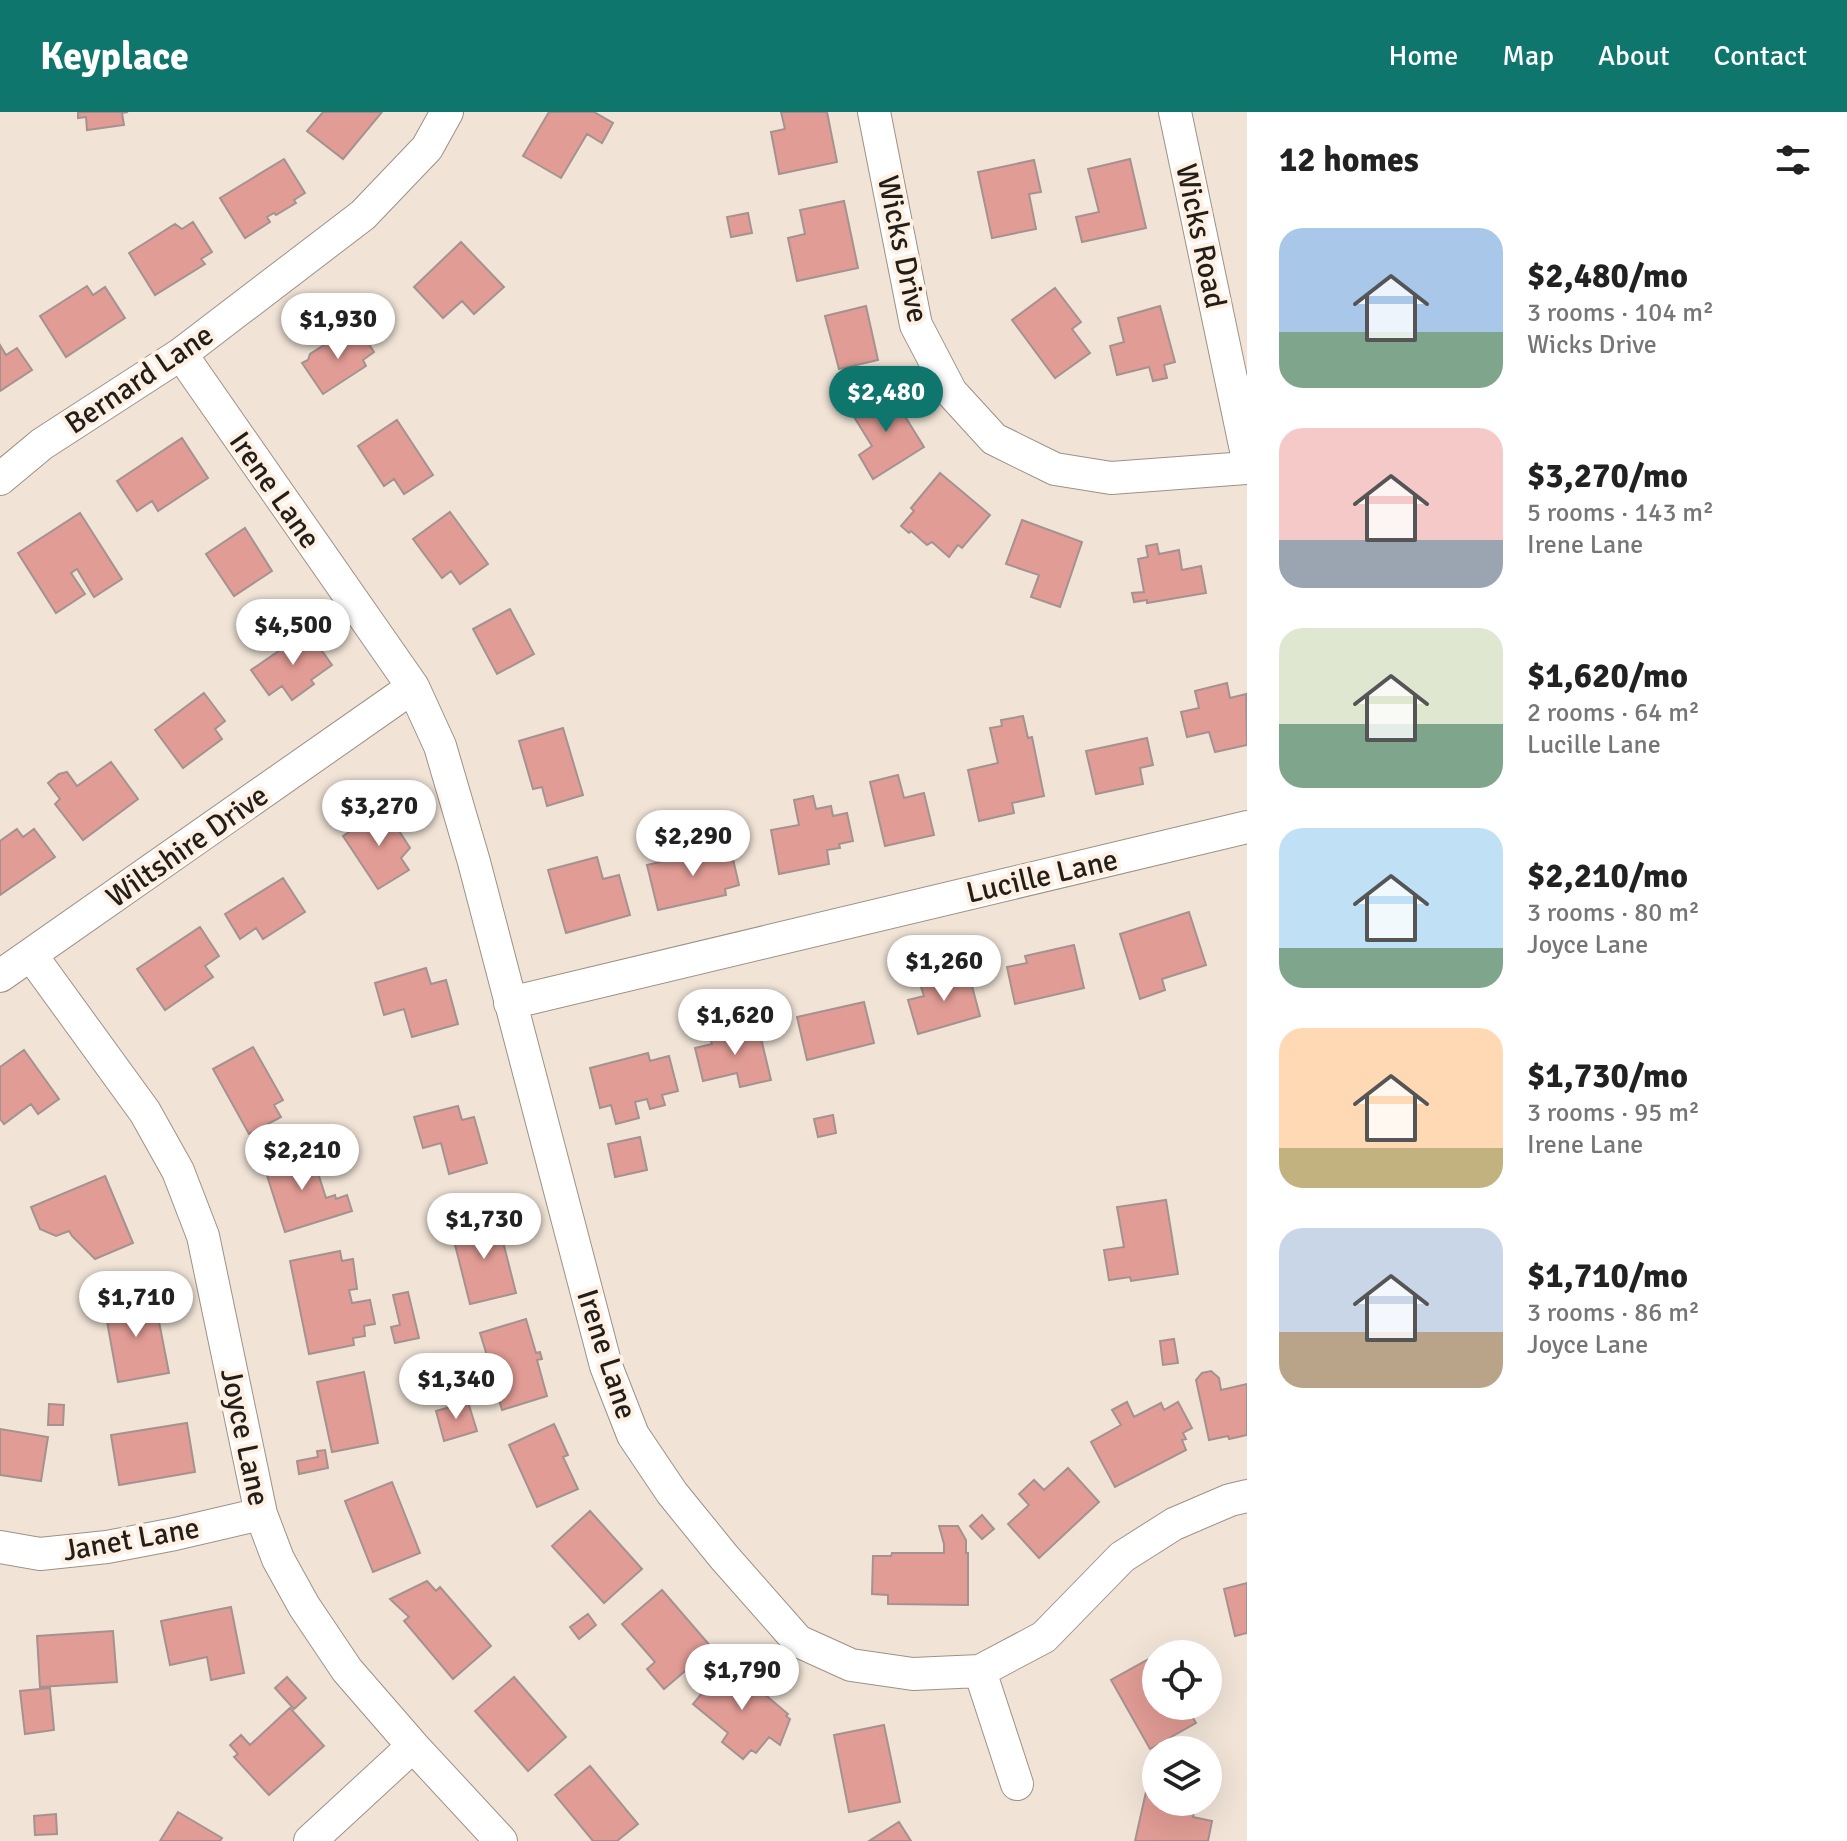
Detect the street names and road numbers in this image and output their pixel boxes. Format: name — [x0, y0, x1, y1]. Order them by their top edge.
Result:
street label: Wicks Road — [1167, 160, 1234, 312]
street label: Wicks Drive — [869, 172, 936, 326]
street label: Bernard Lane — [58, 316, 221, 443]
street label: Irene Lane — [221, 425, 328, 556]
street label: Wiltshire Drive — [99, 777, 275, 916]
street label: Lucille Lane — [963, 841, 1121, 912]
street label: Irene Lane — [568, 1285, 645, 1424]
street label: Joyce Lane — [212, 1365, 277, 1509]
street label: Janet Lane — [60, 1509, 202, 1570]

